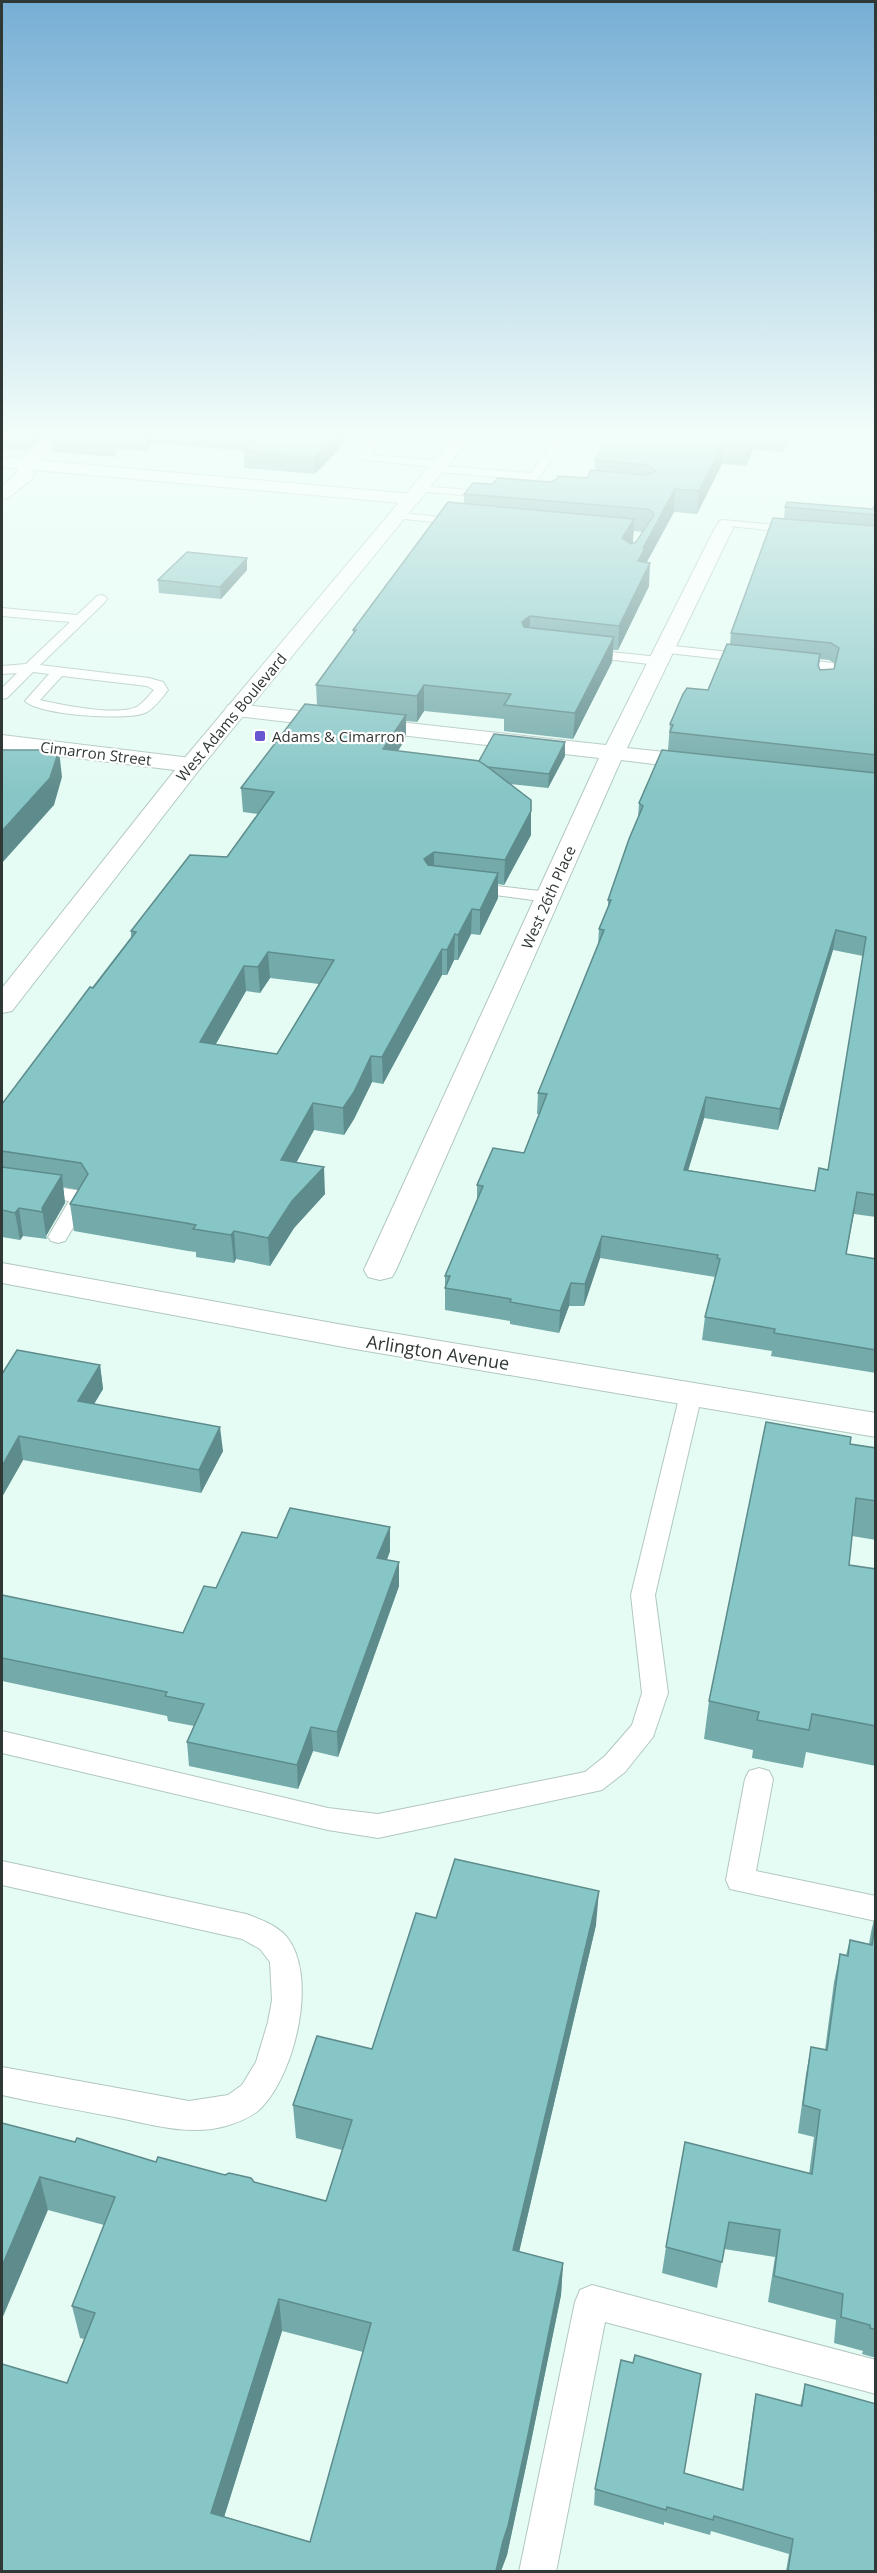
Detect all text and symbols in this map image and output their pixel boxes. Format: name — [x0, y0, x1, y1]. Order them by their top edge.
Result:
street label: West Adams Boulevard — [171, 649, 291, 785]
place label: Adams & Cimarron — [272, 726, 405, 746]
marker: Adams & Cimarron — [253, 729, 267, 743]
street label: Cimarron Street — [39, 736, 153, 770]
street label: West 26th Place — [516, 842, 580, 952]
street label: Arlington Avenue — [365, 1329, 511, 1375]

